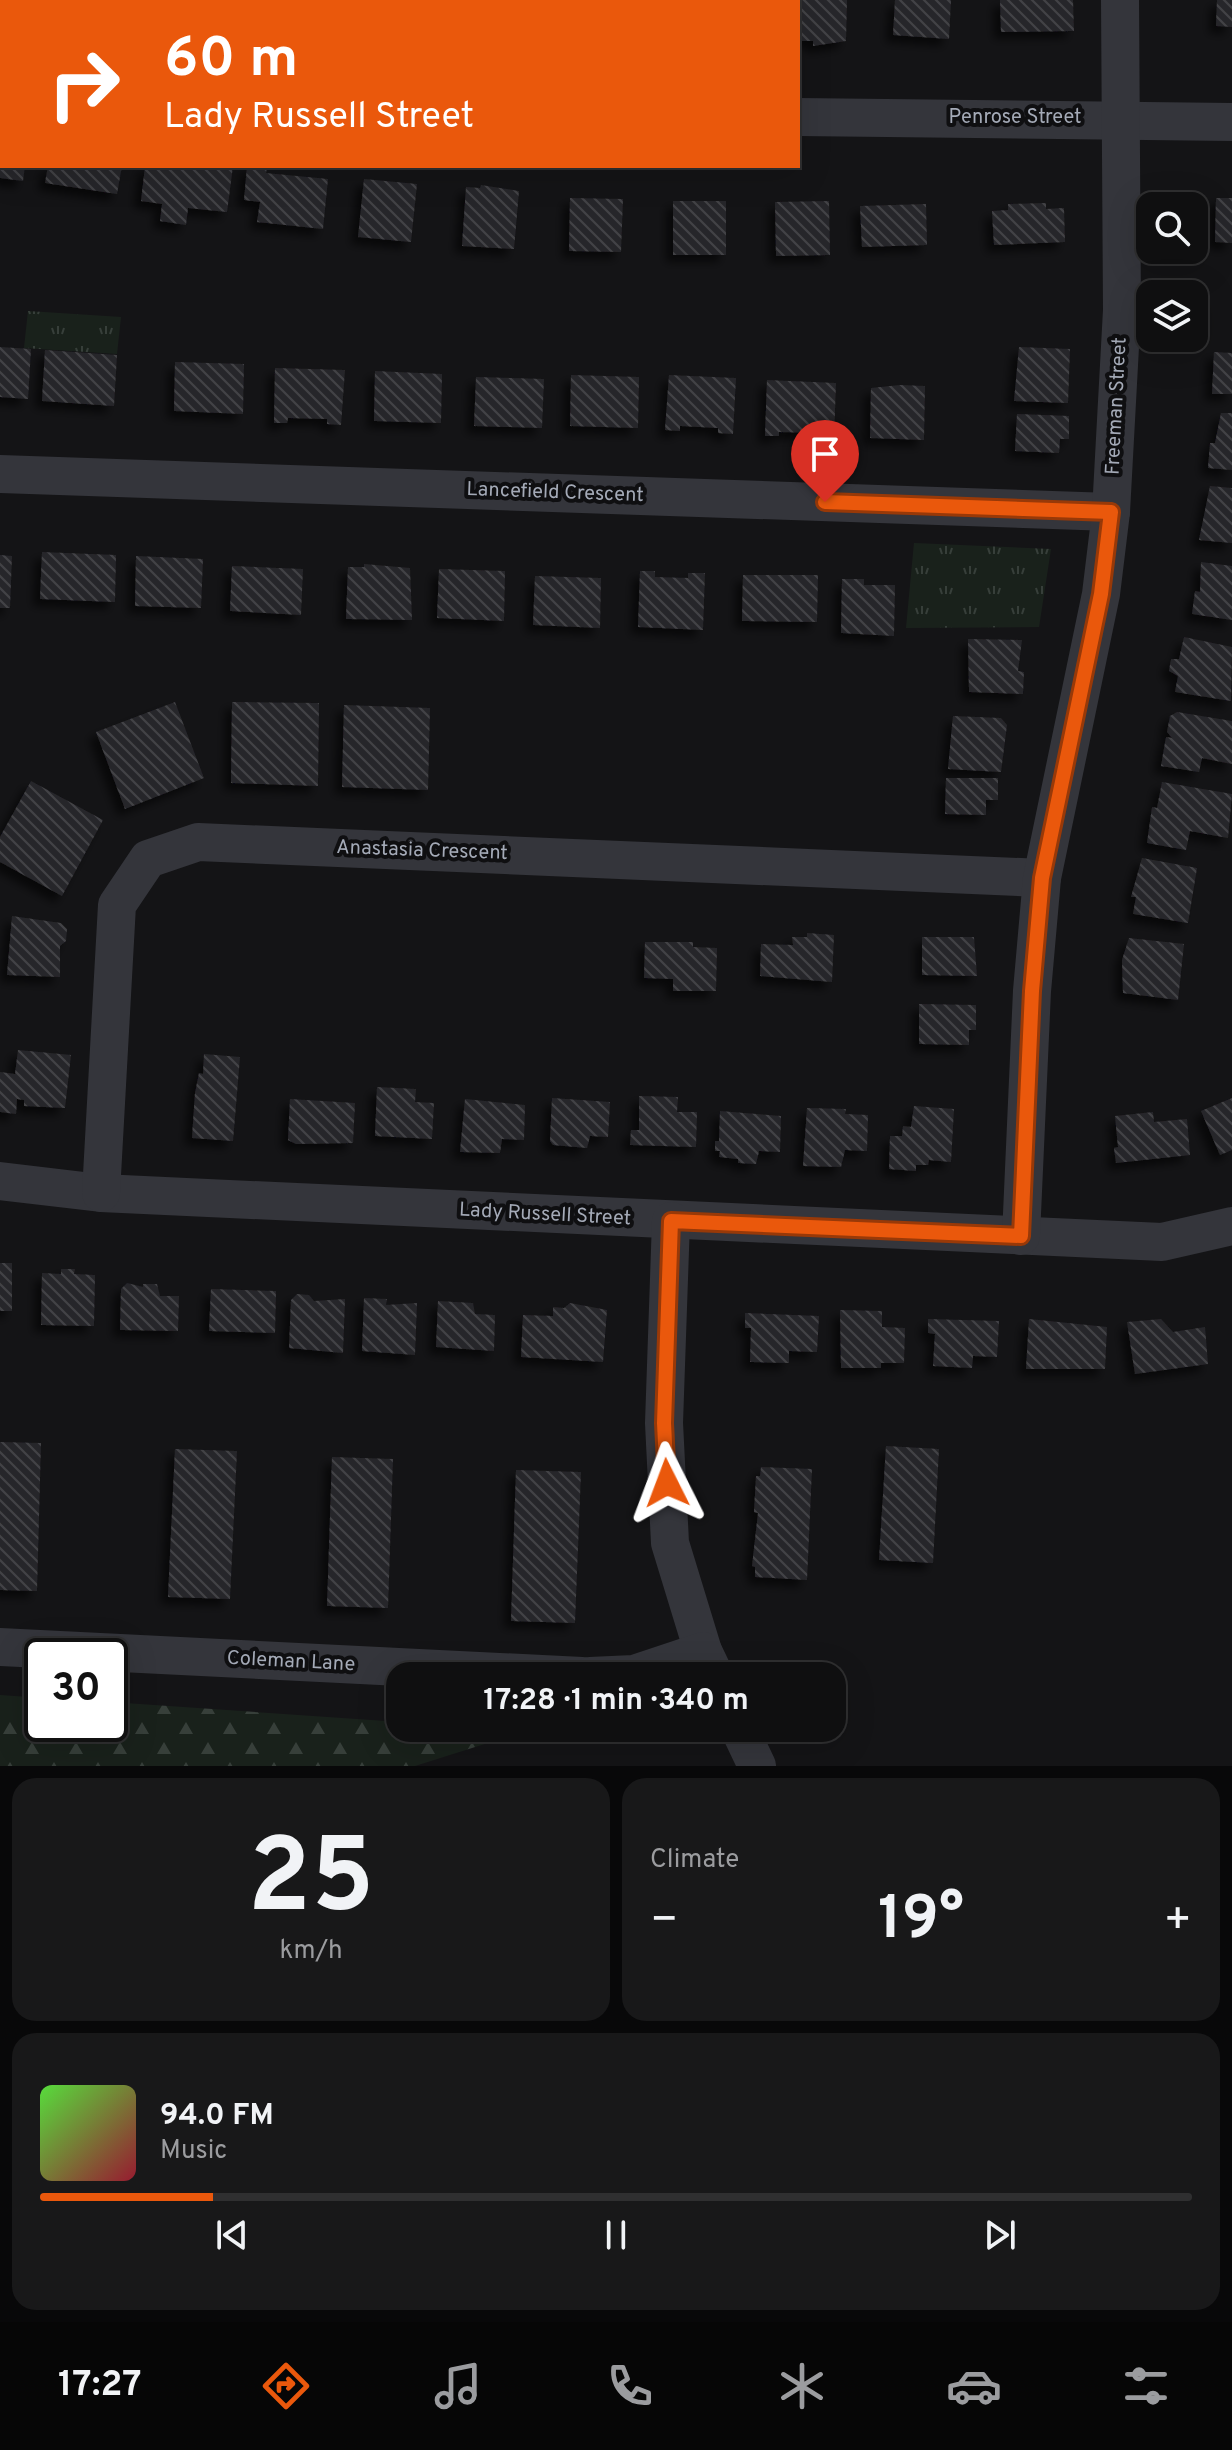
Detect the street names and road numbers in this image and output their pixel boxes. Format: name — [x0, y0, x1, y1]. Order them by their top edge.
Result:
street label: Penrose Street — [948, 105, 1082, 131]
street label: Freeman Street — [1100, 336, 1134, 476]
street label: Lancefield Crescent — [466, 477, 644, 509]
street label: Anastasia Crescent — [336, 835, 508, 867]
street label: Lady Russell Street — [458, 1198, 632, 1232]
street label: Coleman Lane — [226, 1646, 356, 1678]

